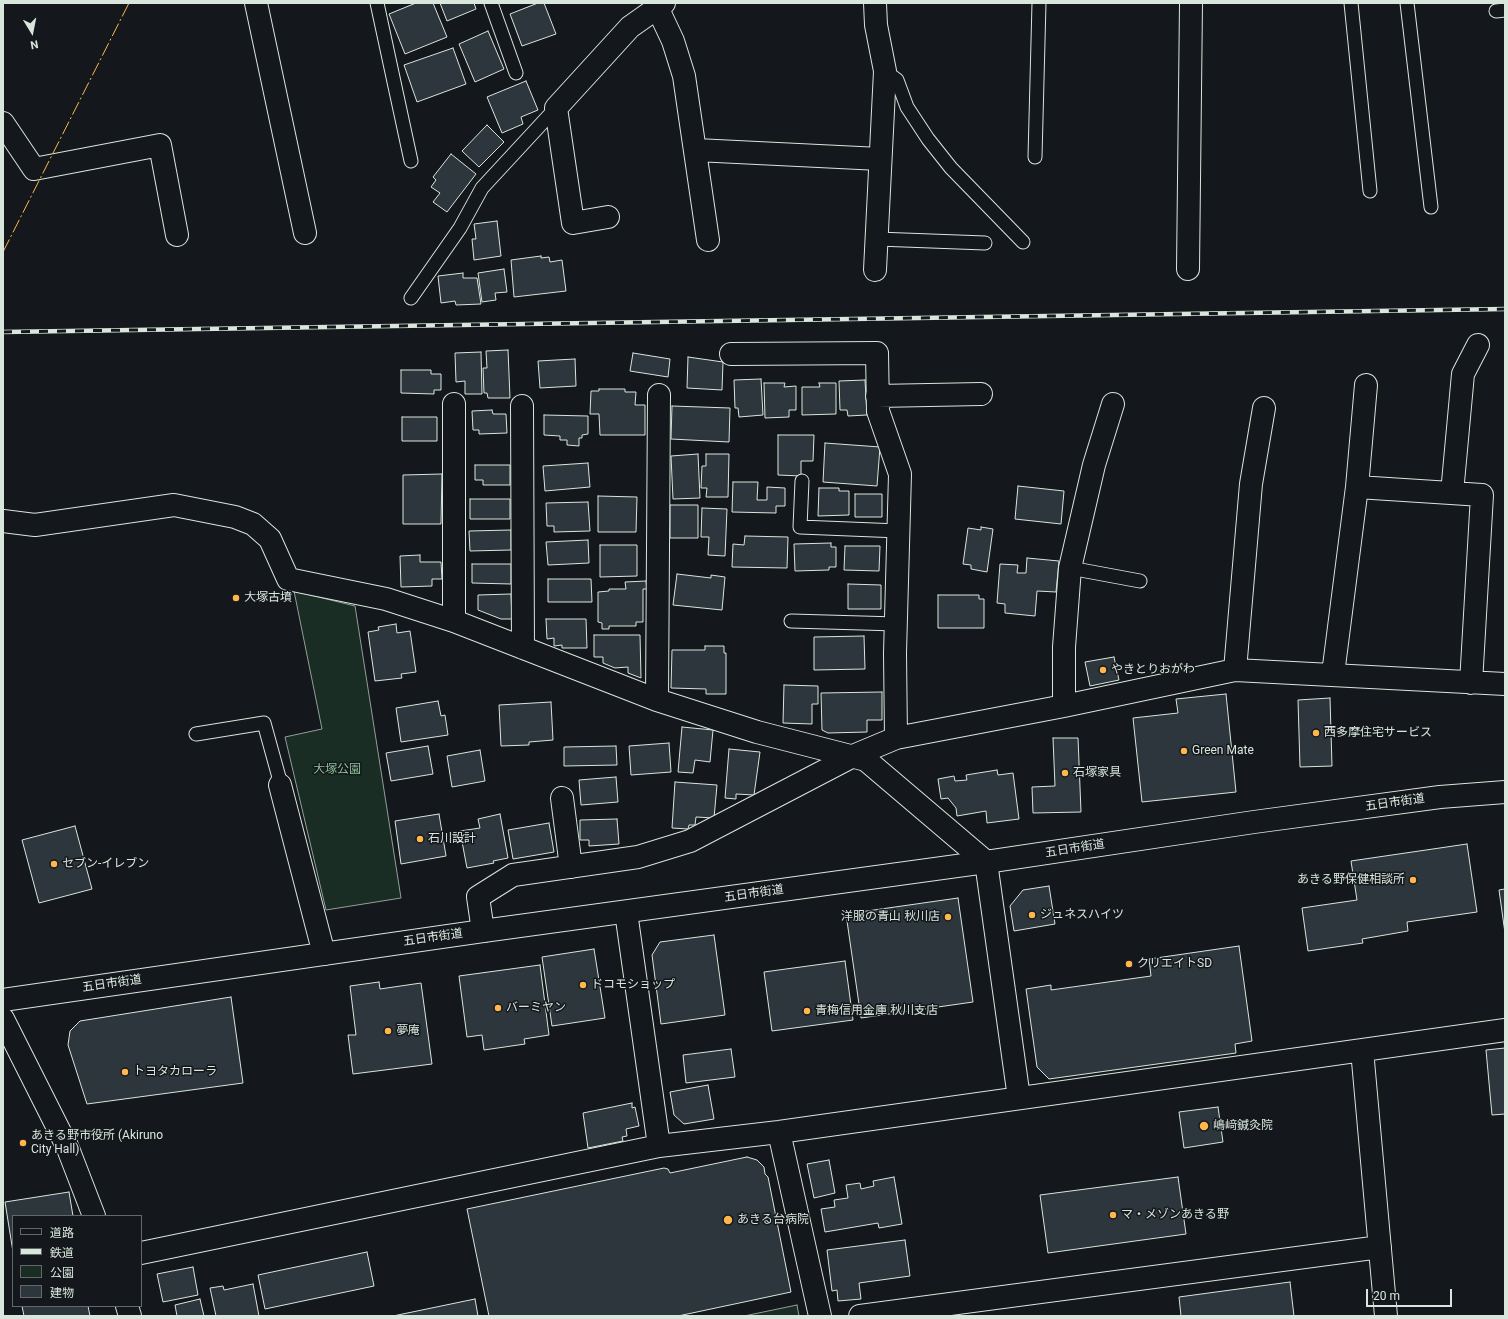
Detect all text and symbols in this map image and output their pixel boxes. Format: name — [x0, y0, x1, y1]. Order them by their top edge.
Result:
north arrow — [12, 12, 52, 52]
text: N — [29, 37, 39, 51]
place label: 大塚古墳 — [244, 591, 292, 605]
marker: 大塚古墳 — [231, 593, 241, 603]
place label: やきとりおがわ — [1111, 663, 1195, 677]
marker: やきとりおがわ — [1098, 665, 1108, 675]
place label: 西多摩住宅サービス — [1324, 726, 1432, 740]
marker: 西多摩住宅サービス — [1311, 728, 1321, 738]
place label: Green Mate — [1192, 744, 1254, 758]
marker: Green Mate — [1179, 746, 1189, 756]
park label: 大塚公園 — [313, 763, 361, 777]
place label: 石塚家具 — [1073, 766, 1121, 780]
marker: 石塚家具 — [1060, 768, 1070, 778]
street label: 五日市街道 — [1364, 792, 1426, 814]
place label: 石川設計 — [428, 832, 476, 846]
marker: 石川設計 — [415, 834, 425, 844]
street label: 五日市街道 — [1044, 837, 1106, 861]
place label: セブン-イレブン — [62, 857, 149, 871]
marker: セブン-イレブン — [49, 859, 59, 869]
place label: あきる野保健相談所 — [1297, 873, 1405, 887]
marker: あきる野保健相談所 — [1408, 875, 1418, 885]
street label: 五日市街道 — [723, 883, 785, 905]
place label: ジュネスハイツ — [1040, 908, 1124, 922]
place label: 洋服の青山 秋川店 — [841, 910, 940, 924]
marker: ジュネスハイツ — [1027, 910, 1037, 920]
marker: 洋服の青山 秋川店 — [943, 912, 953, 922]
street label: 五日市街道 — [402, 927, 464, 949]
place label: クリエイトSD — [1137, 957, 1212, 971]
marker: クリエイトSD — [1124, 959, 1134, 969]
street label: 五日市街道 — [81, 973, 143, 995]
place label: ドコモショップ — [591, 978, 675, 992]
marker: ドコモショップ — [578, 980, 588, 990]
place label: バーミヤン — [506, 1001, 566, 1015]
marker: バーミヤン — [493, 1003, 503, 1013]
place label: 青梅信用金庫 秋川支店 — [815, 1004, 938, 1018]
marker: 青梅信用金庫 秋川支店 — [802, 1006, 812, 1016]
place label: 夢庵 — [396, 1024, 420, 1038]
marker: 夢庵 — [383, 1026, 393, 1036]
place label: トヨタカローラ — [133, 1065, 217, 1079]
marker: トヨタカローラ — [120, 1067, 130, 1077]
place label: 嶋﨑鍼灸院 — [1213, 1119, 1273, 1133]
marker: 嶋﨑鍼灸院 — [1198, 1120, 1210, 1132]
place label: あきる野市役所 (Akiruno City Hall) — [31, 1129, 163, 1157]
marker: あきる野市役所 (Akiruno City Hall) — [18, 1138, 28, 1148]
place label: マ・メゾンあきる野 — [1121, 1208, 1229, 1222]
marker: マ・メゾンあきる野 — [1108, 1210, 1118, 1220]
place label: あきる台病院 — [737, 1213, 809, 1227]
marker: あきる台病院 — [722, 1214, 734, 1226]
legend — [12, 1215, 142, 1307]
text: 道路 — [50, 1226, 74, 1240]
text: 鉄道 — [50, 1246, 74, 1260]
text: 公園 — [50, 1266, 74, 1280]
scale bar — [1368, 1281, 1454, 1307]
text: 建物 — [50, 1286, 74, 1300]
text: 20 m — [1373, 1289, 1400, 1303]

